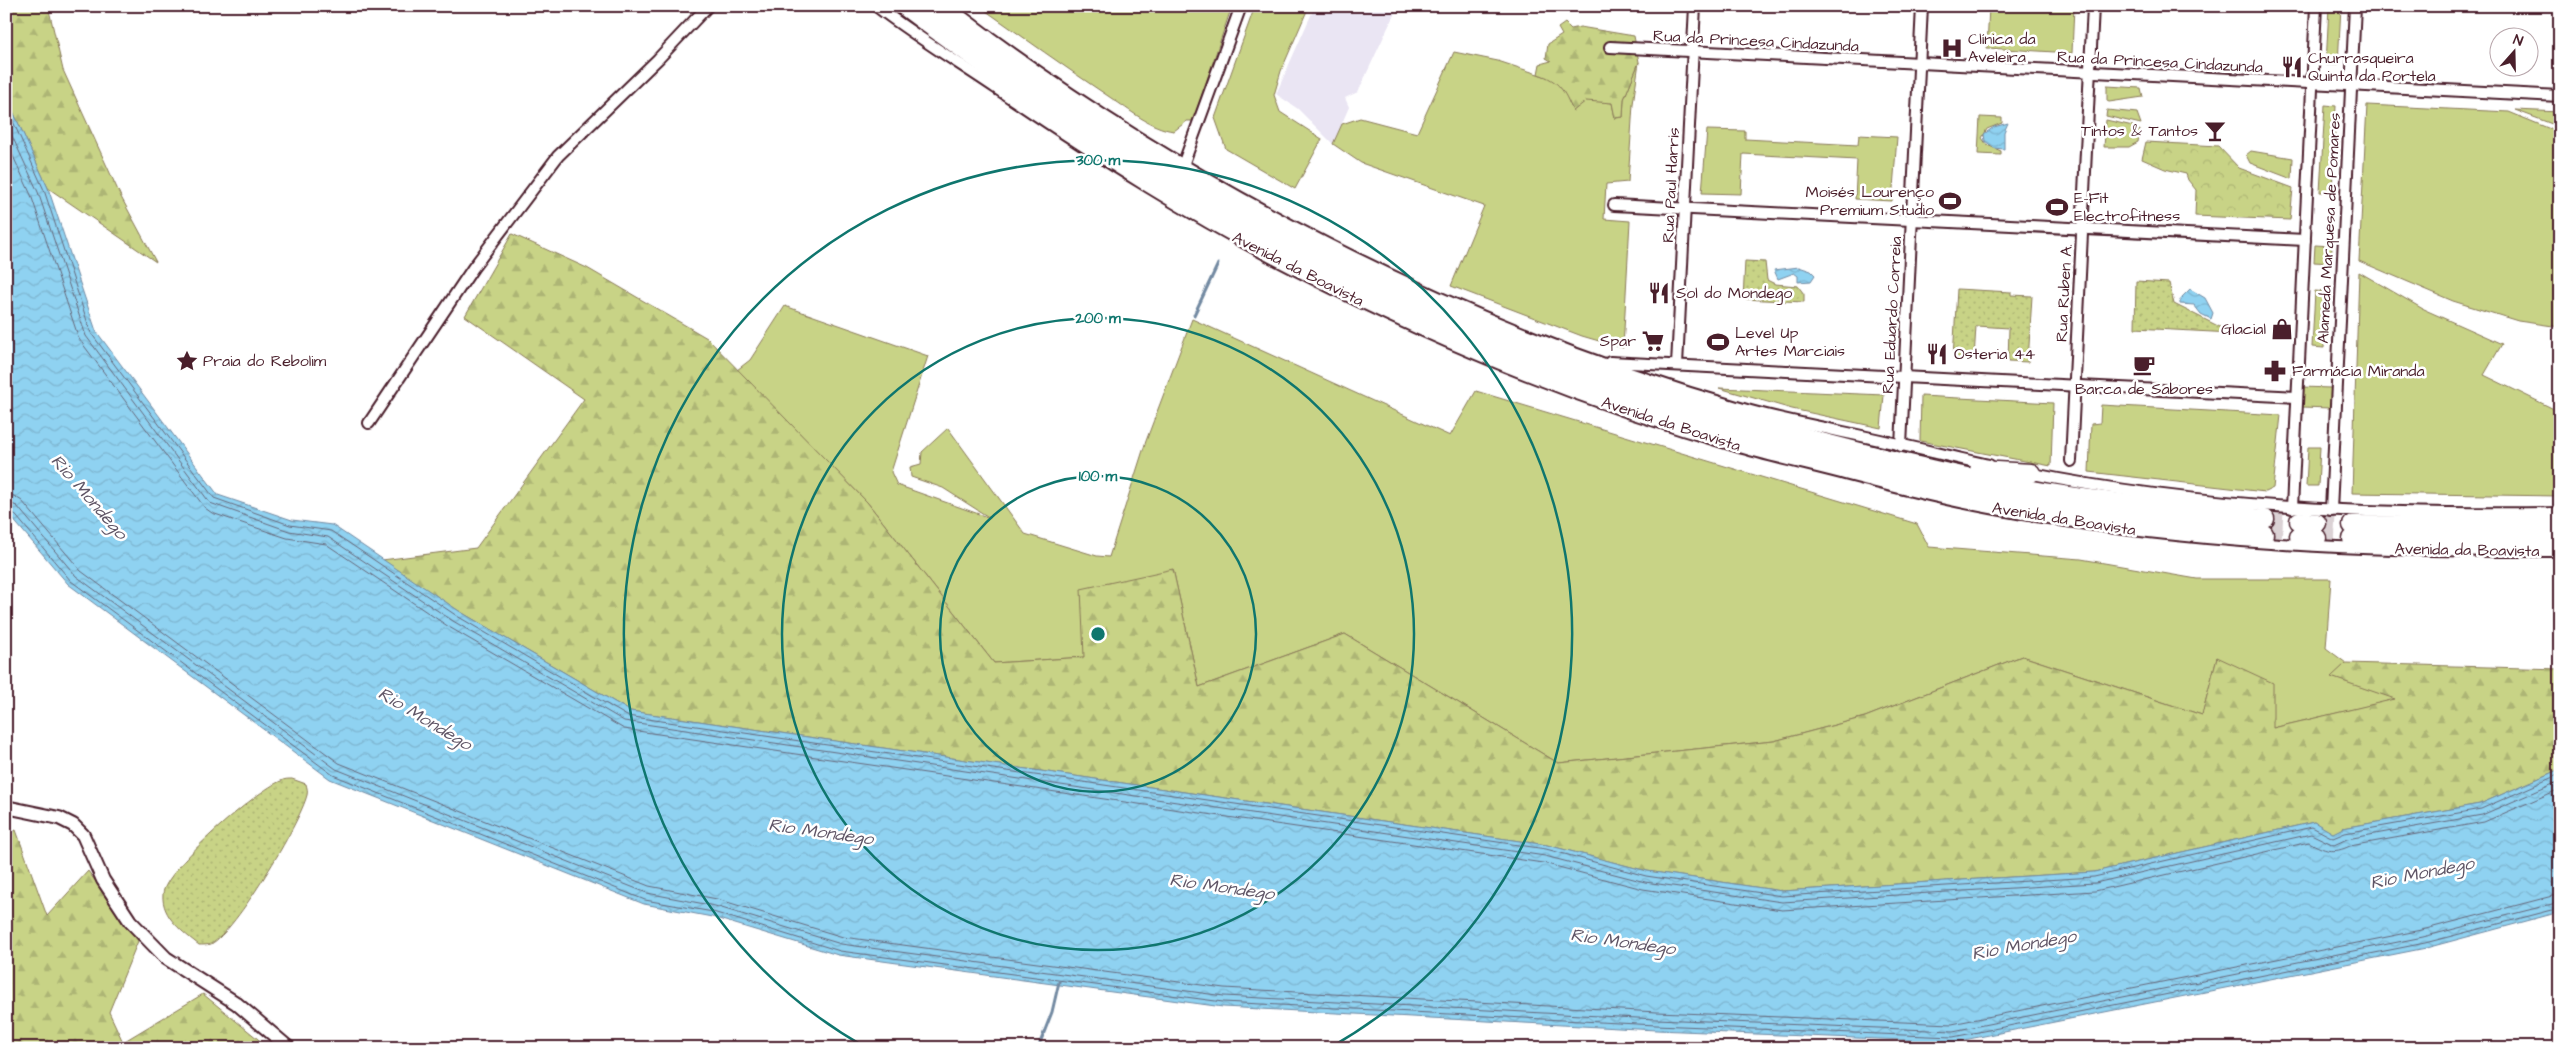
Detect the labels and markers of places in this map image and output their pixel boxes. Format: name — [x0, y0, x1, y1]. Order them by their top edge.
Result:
place label: Clínica da Aveleira — [1968, 28, 2036, 68]
hospital icon: Clínica da Aveleira — [1939, 35, 1965, 61]
place label: Churrasqueira Quinta da Portela — [2308, 47, 2436, 87]
restaurant icon: Churrasqueira Quinta da Portela — [2279, 54, 2305, 80]
bar icon: Tintos & Tantos — [2202, 118, 2228, 144]
place label: Tintos & Tantos — [2081, 120, 2198, 142]
place label: Moisés Lourenço Premium Studio — [1805, 181, 1934, 221]
place label: E-Fit Electrofitness — [2074, 187, 2180, 227]
sports icon: Moisés Lourenço Premium Studio — [1937, 188, 1963, 214]
sports icon: E-Fit Electrofitness — [2044, 194, 2070, 220]
restaurant icon: Sol do Mondego — [1646, 280, 1672, 306]
place label: Sol do Mondego — [1676, 282, 1792, 305]
shop icon: Glacial — [2269, 316, 2295, 342]
place label: Glacial — [2221, 318, 2266, 340]
place label: Level Up Artes Marciais — [1735, 322, 1845, 362]
supermarket icon: Spar — [1640, 328, 1666, 354]
sports icon: Level Up Artes Marciais — [1705, 329, 1731, 355]
place label: Spar — [1600, 330, 1636, 352]
restaurant icon: Osteria 44 — [1924, 341, 1950, 367]
place label: Osteria 44 — [1954, 343, 2036, 365]
place icon: Praia do Rebolim — [174, 348, 200, 374]
place label: Praia do Rebolim — [203, 350, 327, 372]
cafe icon: Barca de Sabores — [2131, 352, 2157, 378]
pharmacy icon: Farmácia Miranda — [2262, 358, 2288, 384]
place label: Farmácia Miranda — [2292, 360, 2425, 382]
place label: Barca de Sabores — [2075, 378, 2213, 400]
centre of rings — [1089, 625, 1107, 643]

